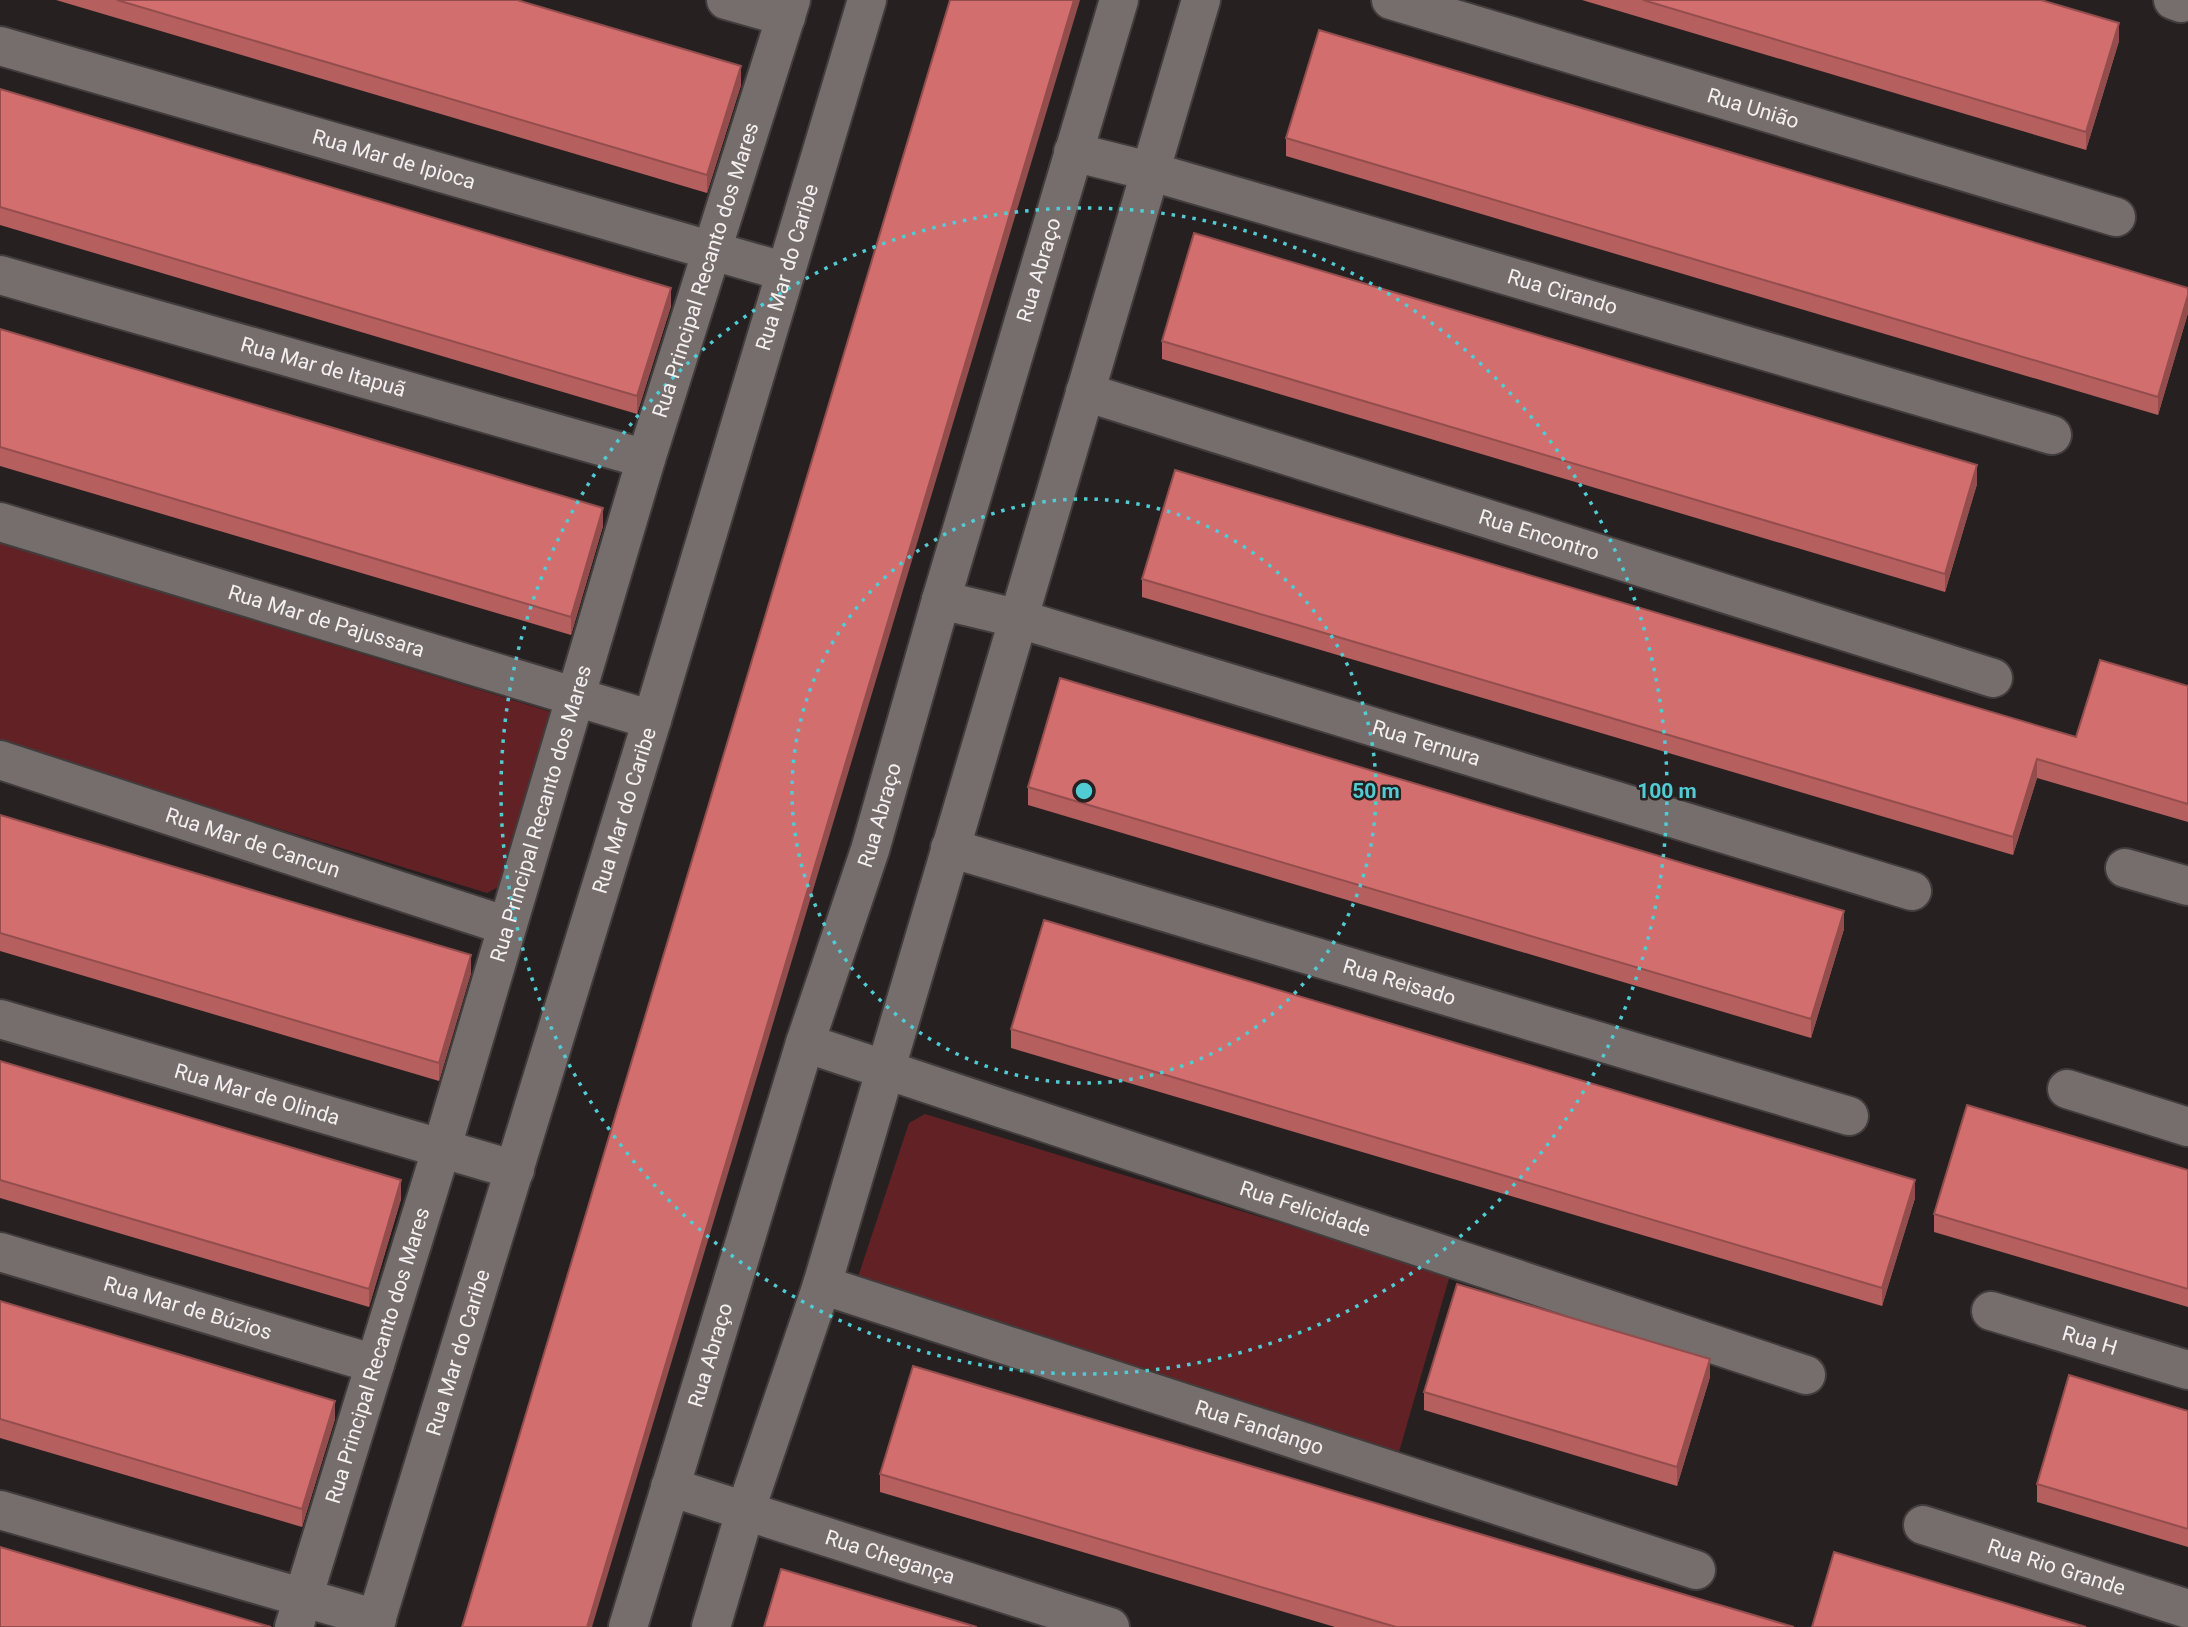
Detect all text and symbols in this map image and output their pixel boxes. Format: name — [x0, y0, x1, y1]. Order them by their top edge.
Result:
street label: Rua União — [1704, 83, 1802, 134]
street label: Rua Principal Recanto dos Mares — [648, 119, 764, 421]
street label: Rua Mar de Ipioca — [310, 124, 478, 194]
street label: Rua Mar do Caribe — [751, 181, 823, 354]
street label: Rua Abraço — [1012, 215, 1066, 325]
street label: Rua Cirando — [1504, 264, 1620, 319]
street label: Rua Mar de Itapuã — [238, 332, 408, 402]
street label: Rua Encontro — [1476, 505, 1602, 565]
street label: Rua Mar de Pajussara — [225, 580, 427, 662]
street label: Rua Principal Recanto dos Mares — [485, 662, 596, 965]
street label: Rua Ternura — [1369, 715, 1483, 771]
street label: Rua Mar do Caribe — [587, 724, 661, 897]
street label: Rua Abraço — [853, 760, 906, 871]
centre of rings — [1072, 779, 1096, 803]
text: 50 m — [1352, 779, 1400, 803]
text: 100 m — [1637, 779, 1697, 803]
street label: Rua Mar de Cancun — [162, 803, 343, 883]
street label: Rua Reisado — [1340, 954, 1459, 1010]
street label: Rua Mar de Olinda — [172, 1059, 343, 1130]
street label: Rua Felicidade — [1237, 1176, 1374, 1242]
street label: Rua Principal Recanto dos Mares — [321, 1205, 435, 1507]
street label: Rua Mar do Caribe — [421, 1267, 495, 1439]
street label: Rua Mar de Búzios — [101, 1272, 275, 1345]
street label: Rua Abraço — [683, 1300, 738, 1410]
street label: Rua H — [2059, 1321, 2120, 1360]
street label: Rua Fandango — [1192, 1395, 1327, 1460]
street label: Rua Chegança — [822, 1525, 958, 1589]
street label: Rua Rio Grande — [1984, 1534, 2128, 1600]

